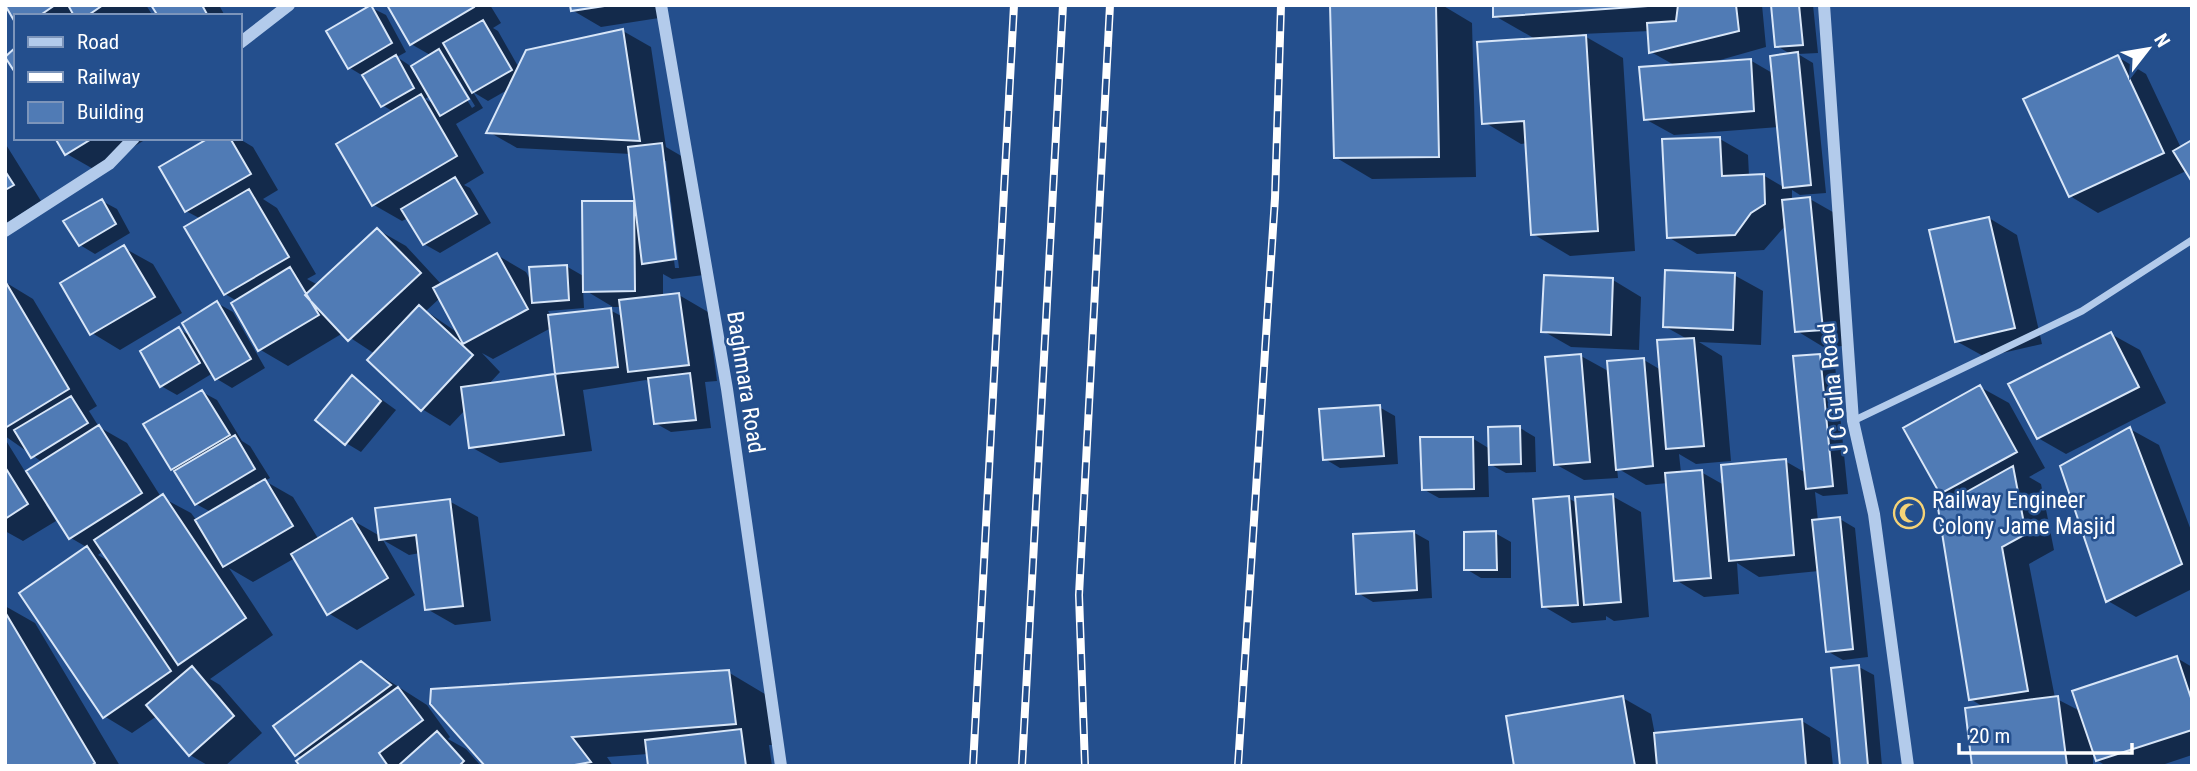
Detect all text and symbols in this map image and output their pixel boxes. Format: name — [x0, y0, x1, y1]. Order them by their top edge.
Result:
legend — [14, 14, 242, 140]
north arrow — [2113, 14, 2183, 84]
text: Road — [77, 30, 119, 54]
text: N — [2149, 30, 2175, 51]
text: Railway — [77, 65, 140, 89]
text: Building — [77, 100, 144, 124]
street label: Baghmara Road — [721, 309, 770, 455]
street label: J C Guha Road — [1813, 321, 1854, 457]
place label: Railway Engineer Colony Jame Masjid — [1932, 487, 2116, 540]
mosque icon: Railway Engineer Colony Jame Masjid — [1892, 496, 1926, 530]
scale bar — [1959, 712, 2132, 756]
text: 20 m — [1969, 724, 2010, 748]

